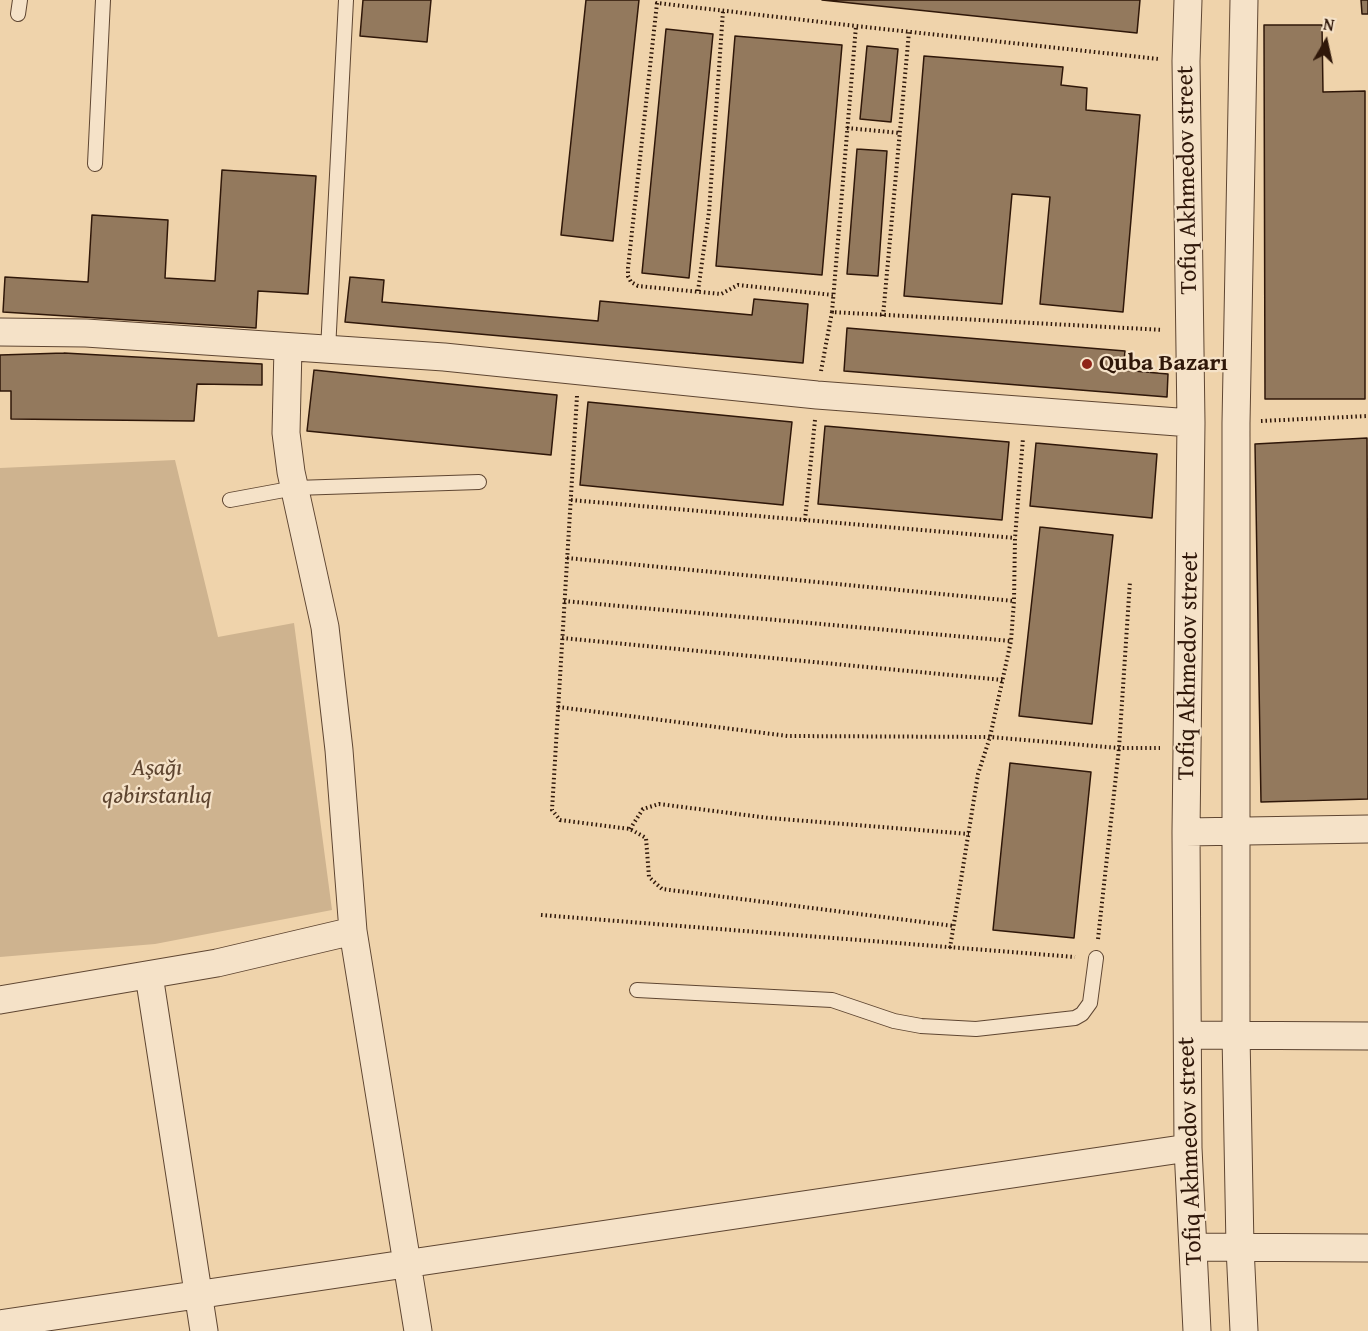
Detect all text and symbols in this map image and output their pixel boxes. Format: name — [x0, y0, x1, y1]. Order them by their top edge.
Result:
north arrow — [1296, 12, 1356, 72]
text: N — [1322, 12, 1336, 37]
street label: Tofiq Akhmedov street — [1172, 65, 1204, 295]
place label: Quba Bazarı — [1099, 350, 1228, 378]
marker: Quba Bazarı — [1080, 357, 1094, 371]
street label: Tofiq Akhmedov street — [1173, 551, 1205, 781]
park label: Aşağı qəbirstanlıq — [102, 755, 212, 811]
street label: Tofiq Akhmedov street — [1173, 1036, 1209, 1266]

